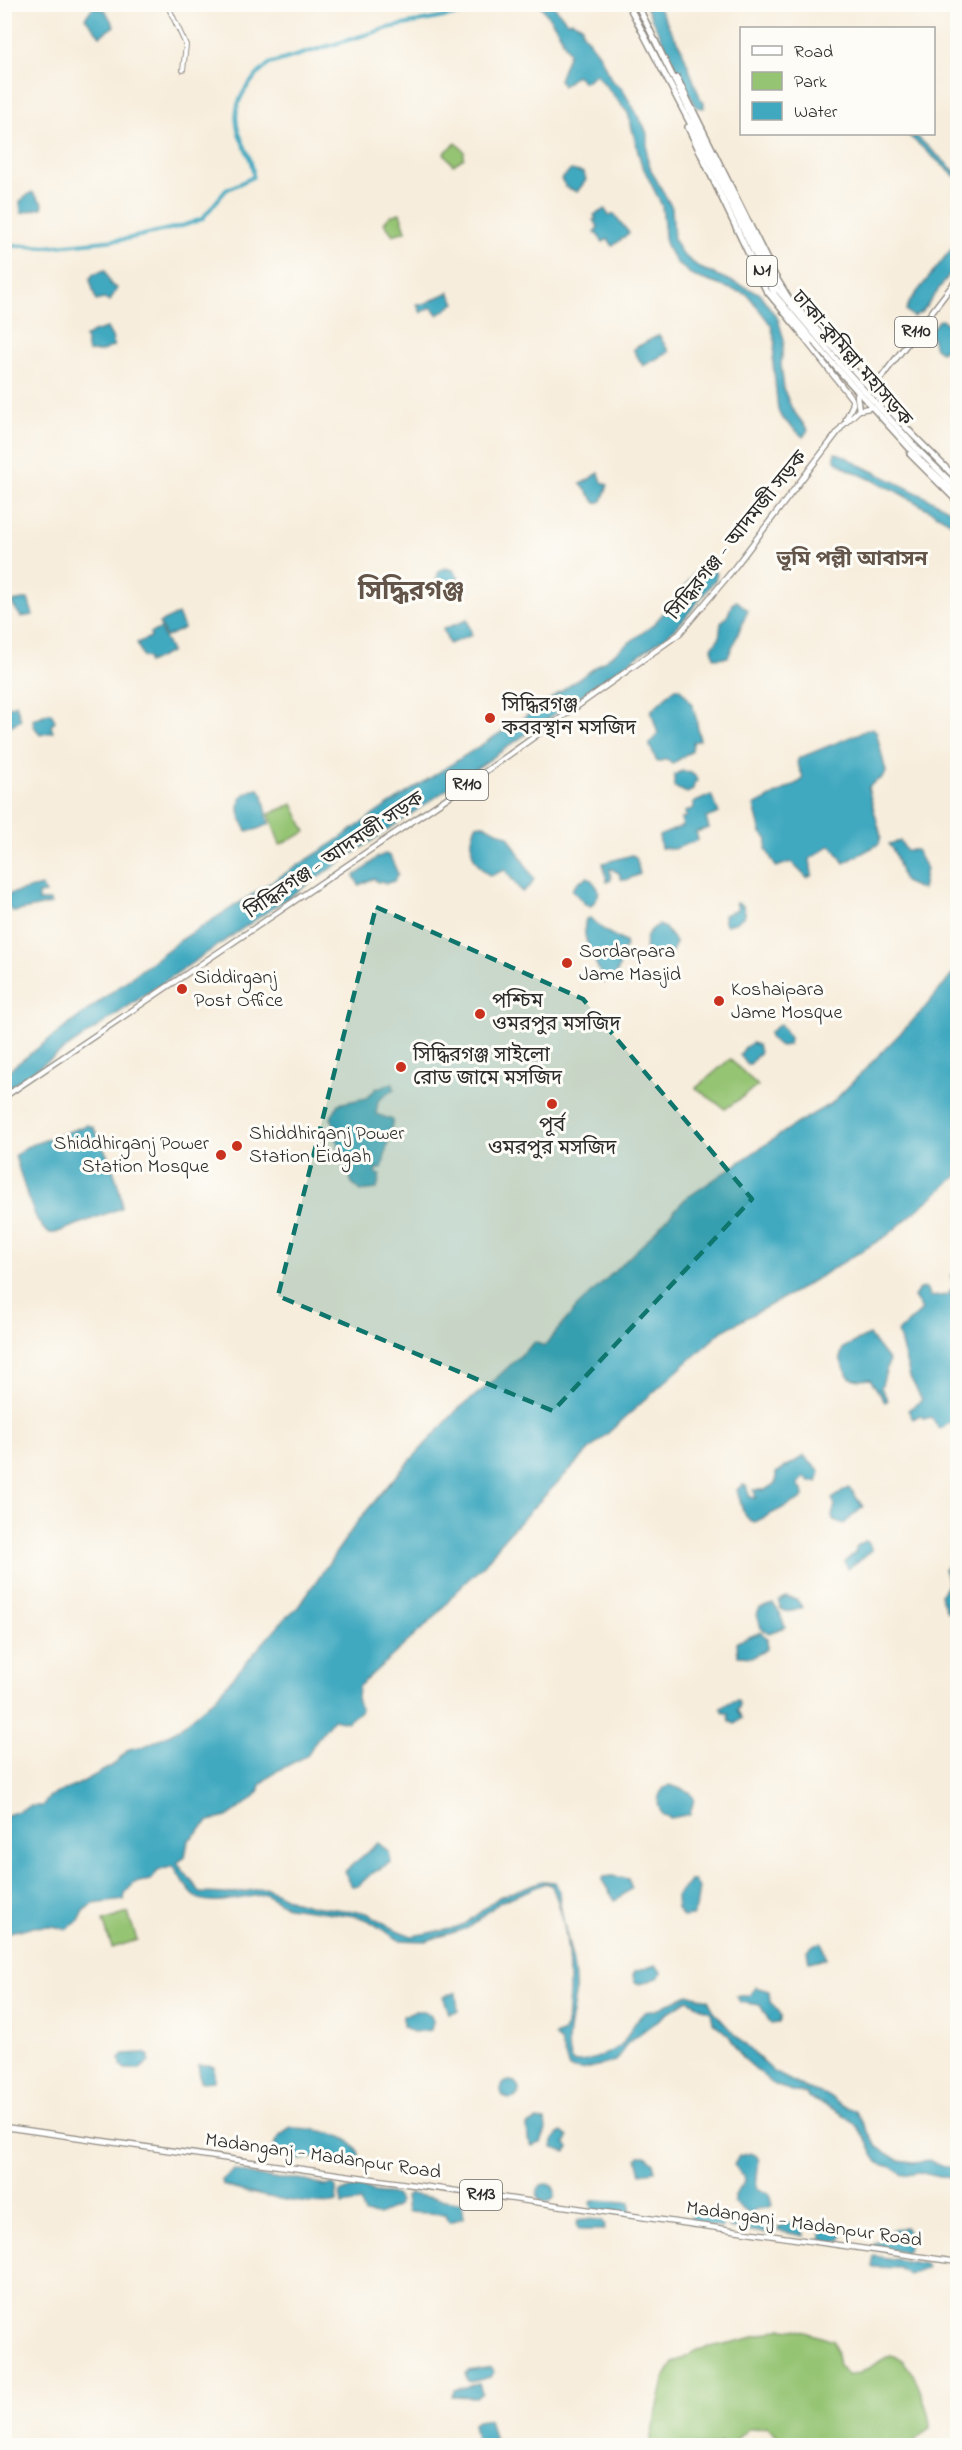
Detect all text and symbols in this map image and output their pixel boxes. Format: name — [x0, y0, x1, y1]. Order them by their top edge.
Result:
legend — [740, 27, 935, 135]
text: Road — [794, 40, 833, 66]
text: Park — [794, 70, 827, 96]
text: Water — [794, 100, 838, 126]
road number: N1 — [747, 256, 777, 286]
street label: ঢাকা–কুমিল্লা মহাসড়ক — [783, 284, 919, 434]
road number: R110 — [895, 317, 937, 347]
street label: সিদ্ধিরগঞ্জ - আদমজী সড়ক — [660, 444, 816, 628]
district label: ভূমি পল্লী আবাসন — [775, 545, 928, 575]
district label: সিদ্ধিরগঞ্জ — [357, 574, 464, 612]
place label: সিদ্ধিরগঞ্জ কবরস্থান মসজিদ — [501, 692, 637, 744]
marker: সিদ্ধিরগঞ্জ কবরস্থান মসজিদ — [483, 711, 497, 725]
road number: R110 — [446, 770, 488, 800]
street label: সিদ্ধিরগঞ্জ - আদমজী সড়ক — [239, 785, 431, 927]
place label: Sordarpara Jame Masjid — [579, 938, 681, 990]
marker: Sordarpara Jame Masjid — [560, 956, 574, 970]
place label: Siddirganj Post Office — [194, 964, 283, 1016]
place label: Koshaipara Jame Mosque — [731, 976, 842, 1028]
marker: Siddirganj Post Office — [175, 982, 189, 996]
place label: পশ্চিম ওমরপুর মসজিদ — [492, 988, 621, 1040]
marker: Koshaipara Jame Mosque — [712, 994, 726, 1008]
marker: পশ্চিম ওমরপুর মসজিদ — [473, 1007, 487, 1021]
place label: সিদ্ধিরগঞ্জ সাইলো রোড জামে মসজিদ — [412, 1042, 563, 1094]
marker: সিদ্ধিরগঞ্জ সাইলো রোড জামে মসজিদ — [394, 1060, 408, 1074]
marker: পূর্ব ওমরপুর মসজিদ — [545, 1097, 559, 1111]
place label: পূর্ব ওমরপুর মসজিদ — [488, 1111, 617, 1164]
place label: Shiddhirganj Power Station Eidgah — [249, 1120, 405, 1173]
place label: Shiddhirganj Power Station Mosque — [54, 1130, 210, 1182]
marker: Shiddhirganj Power Station Eidgah — [230, 1139, 244, 1153]
marker: Shiddhirganj Power Station Mosque — [214, 1148, 228, 1162]
street label: Madanganj - Madanpur Road — [203, 2126, 443, 2189]
road number: R113 — [460, 2180, 502, 2210]
street label: Madanganj - Madanpur Road — [684, 2194, 924, 2257]

